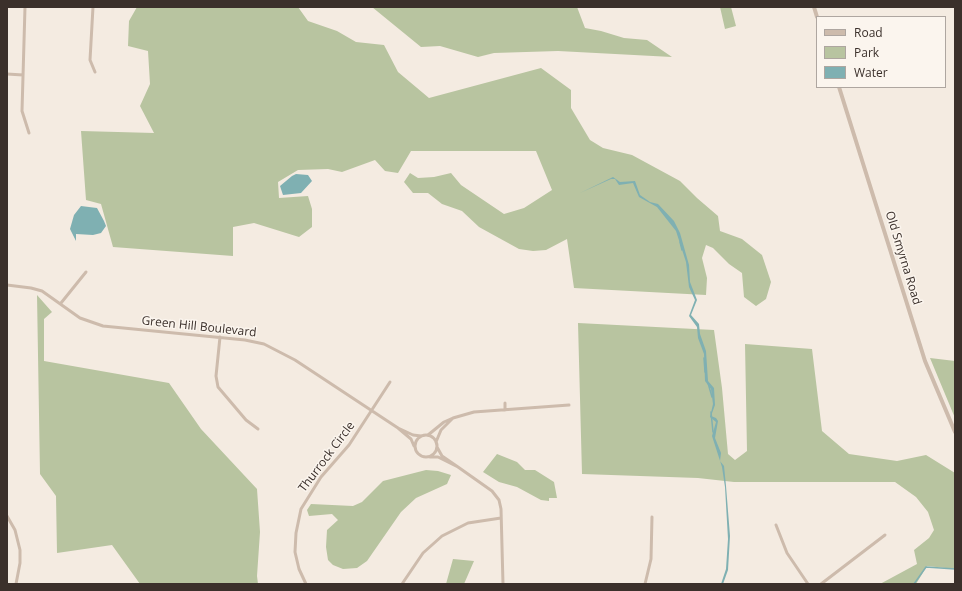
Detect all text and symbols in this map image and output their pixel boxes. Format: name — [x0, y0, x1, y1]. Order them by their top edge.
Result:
legend — [816, 16, 946, 88]
text: Road — [854, 24, 883, 41]
text: Park — [854, 44, 879, 61]
text: Water — [854, 64, 888, 81]
street label: Old Smyrna Road — [882, 209, 924, 307]
street label: Green Hill Boulevard — [141, 314, 257, 340]
street label: Thurrock Circle — [296, 419, 358, 495]

